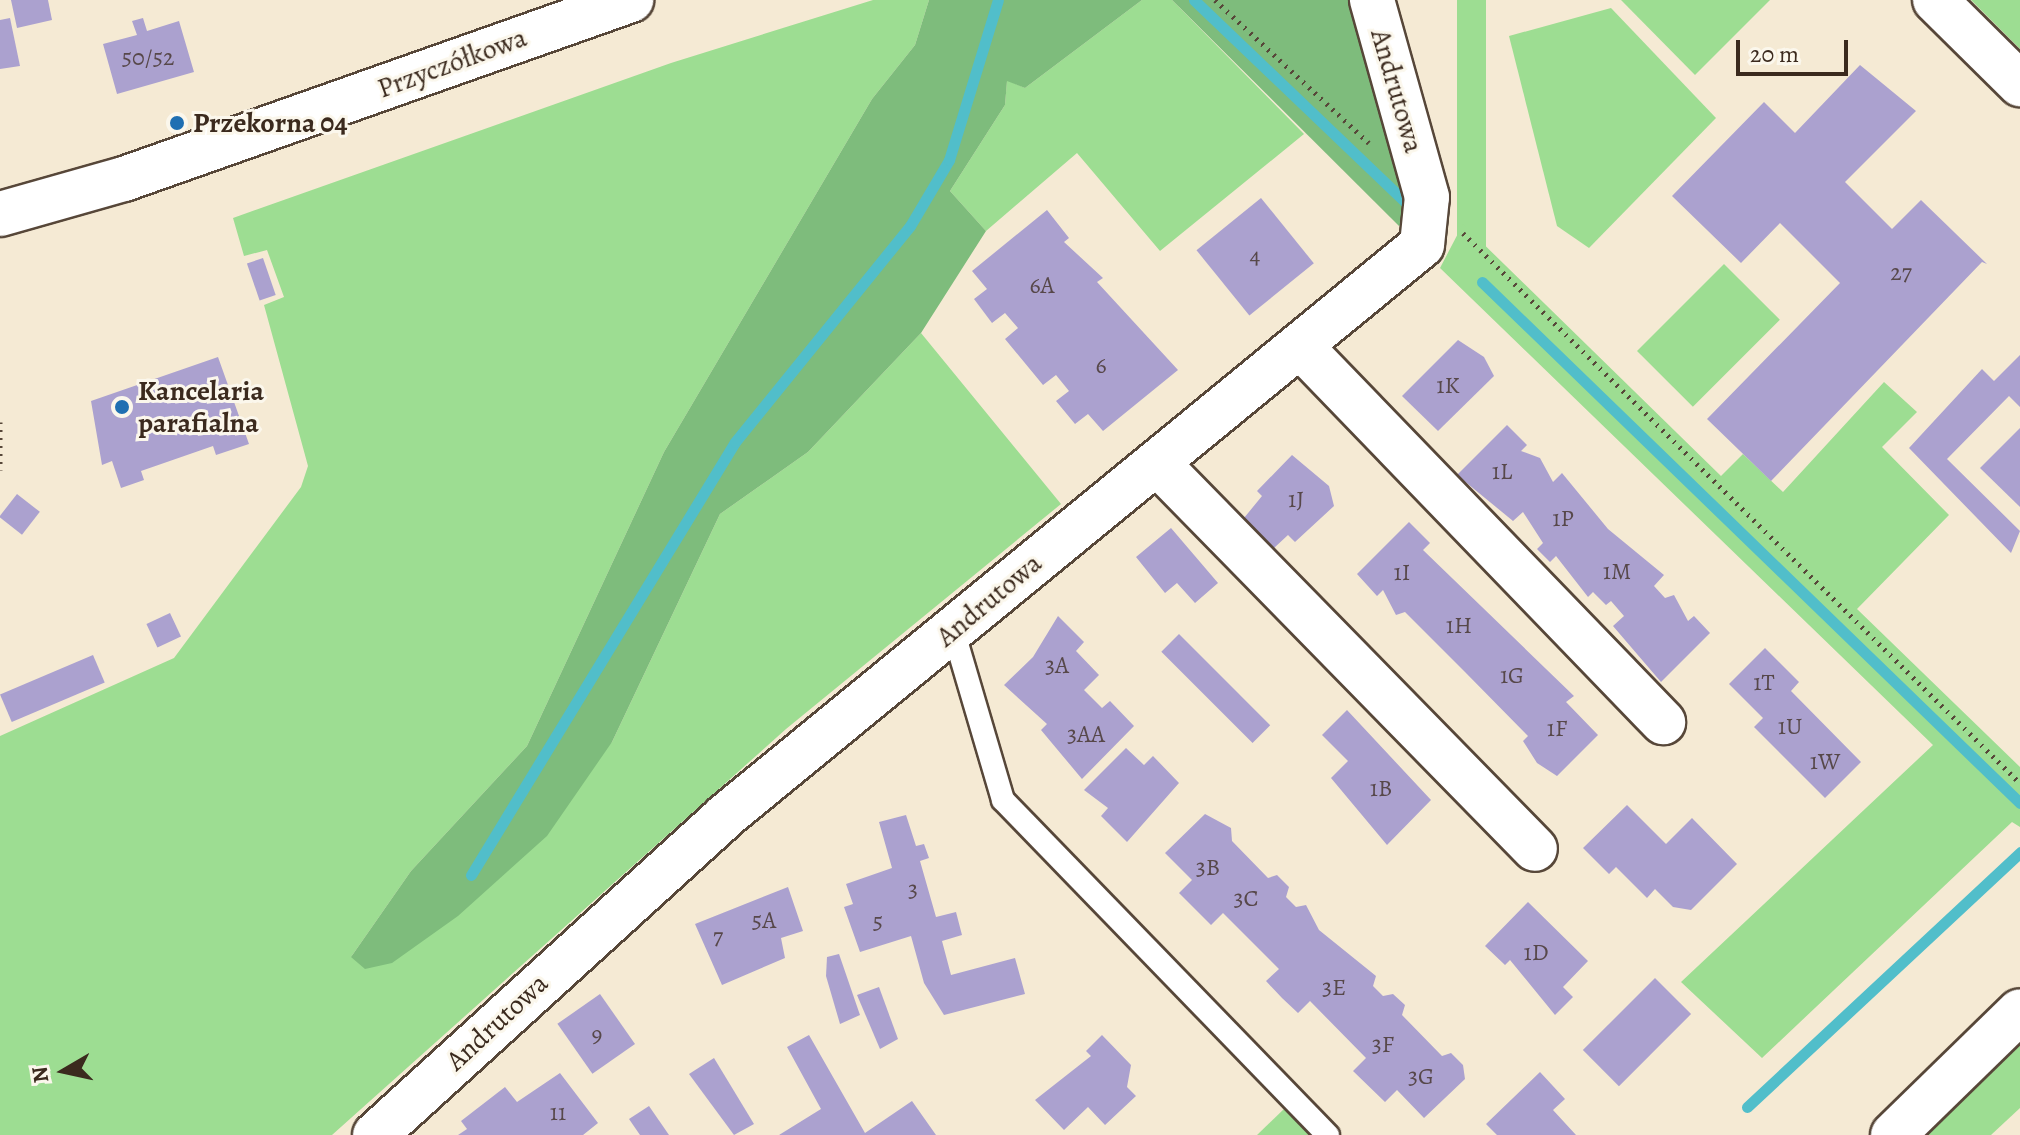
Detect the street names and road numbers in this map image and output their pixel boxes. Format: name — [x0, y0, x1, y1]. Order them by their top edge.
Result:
street label: Przyczółkowa — [373, 20, 531, 106]
street label: Andrutowa — [1363, 25, 1431, 157]
street label: Andrutowa — [930, 546, 1048, 654]
street label: Andrutowa — [439, 966, 555, 1078]

